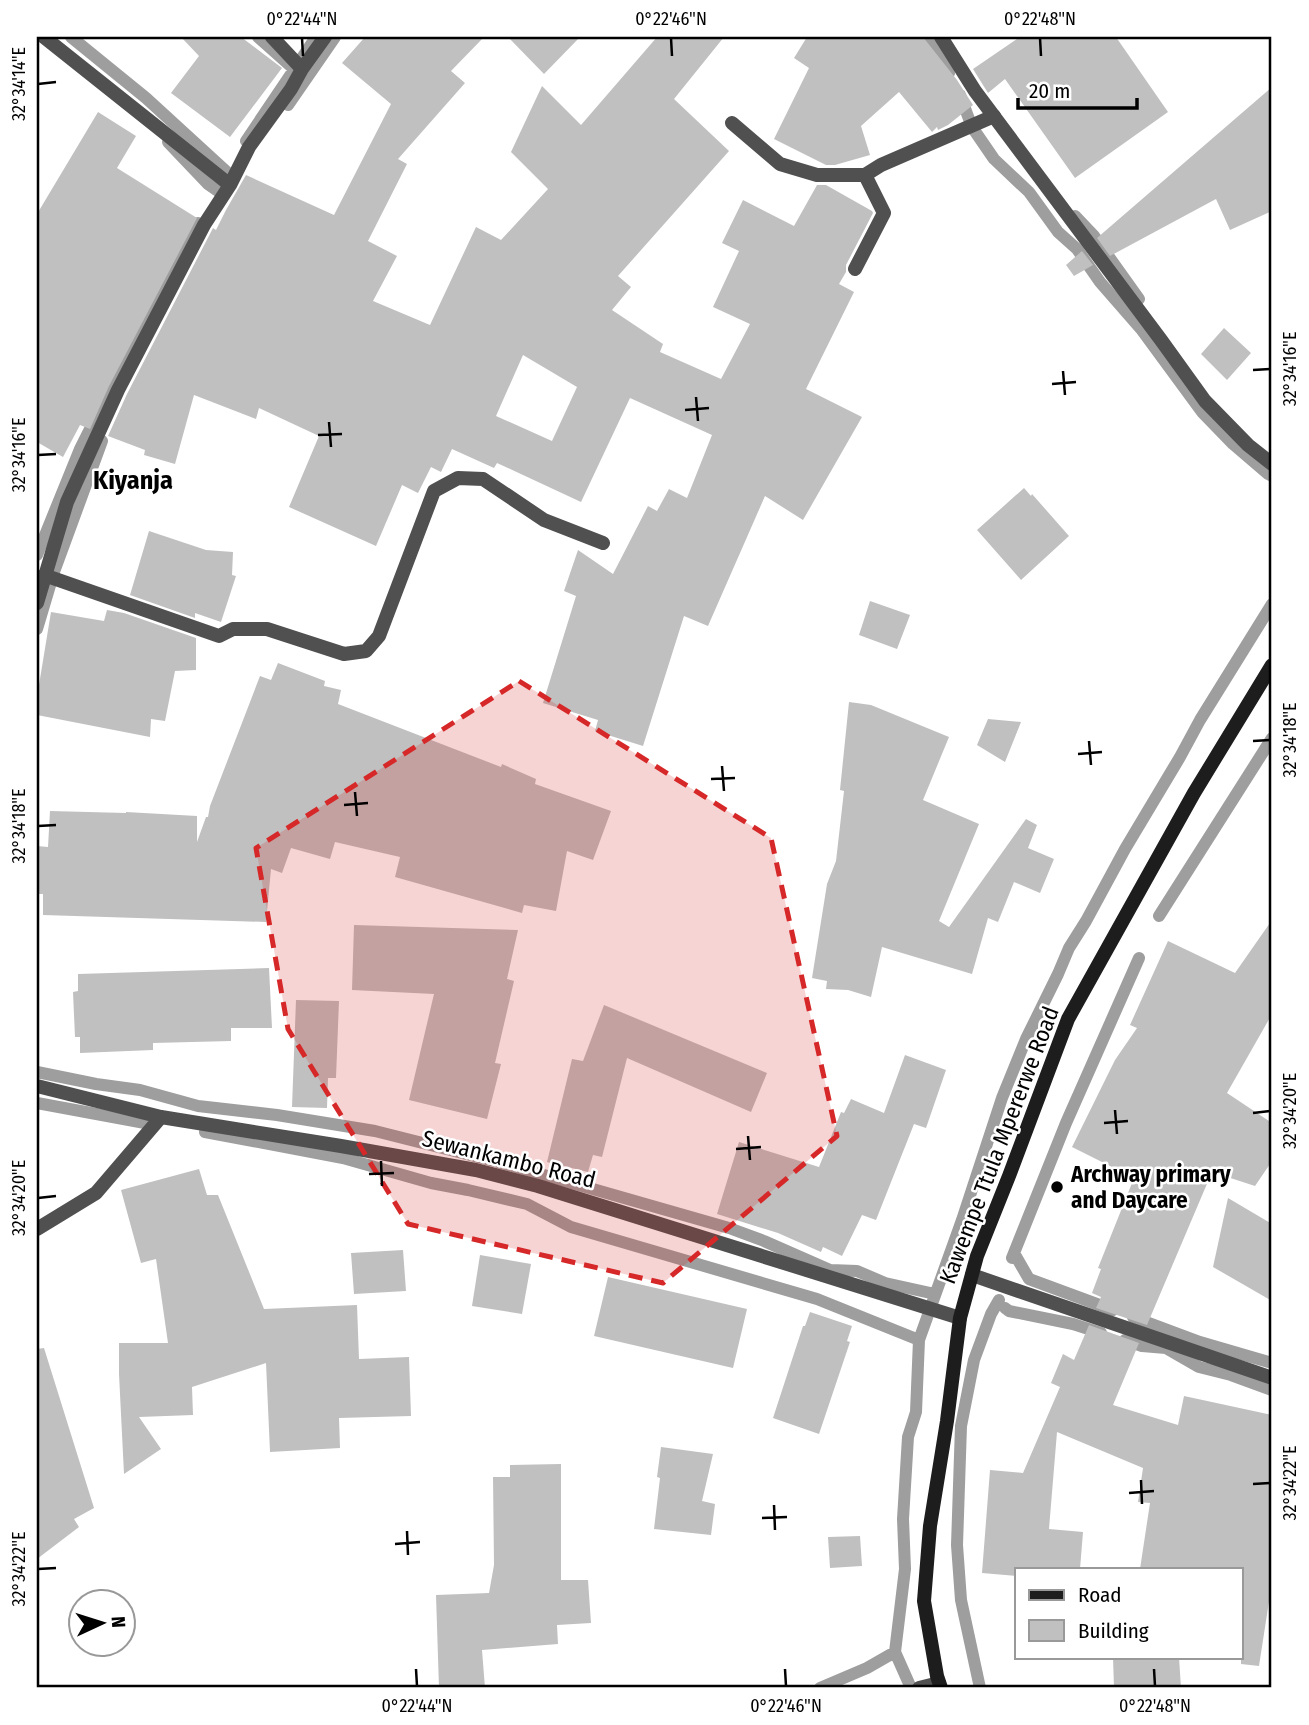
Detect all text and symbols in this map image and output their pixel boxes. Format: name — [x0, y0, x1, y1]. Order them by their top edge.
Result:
text: 0°22'44"N — [267, 8, 337, 30]
text: 0°22'46"N — [635, 8, 707, 30]
text: 0°22'48"N — [1004, 8, 1076, 30]
text: 32°34'14"E — [8, 47, 30, 121]
scale bar — [1018, 66, 1138, 110]
text: 20 m — [1029, 78, 1070, 104]
text: 32°34'16"E — [1279, 332, 1301, 406]
text: 32°34'16"E — [8, 418, 30, 492]
district label: Kiyanja — [93, 465, 173, 496]
text: 32°34'18"E — [1279, 703, 1301, 777]
text: 32°34'18"E — [8, 789, 30, 863]
street label: Kawempe Ttula Mpererwe Road — [933, 1002, 1065, 1288]
text: 32°34'20"E — [1279, 1073, 1301, 1149]
street label: Sewankambo Road — [419, 1124, 599, 1194]
text: 32°34'20"E — [8, 1160, 30, 1236]
place label: Archway primary and Daycare — [1070, 1160, 1232, 1214]
marker: Archway primary and Daycare — [1049, 1179, 1065, 1195]
text: 32°34'22"E — [1279, 1446, 1301, 1520]
text: 32°34'22"E — [8, 1532, 30, 1606]
legend — [1015, 1568, 1242, 1658]
text: Road — [1078, 1582, 1122, 1608]
north arrow — [66, 1588, 136, 1658]
text: N — [107, 1615, 130, 1628]
text: Building — [1078, 1618, 1149, 1644]
text: 0°22'44"N — [382, 1695, 452, 1717]
text: 0°22'46"N — [750, 1695, 822, 1717]
text: 0°22'48"N — [1119, 1695, 1191, 1717]

